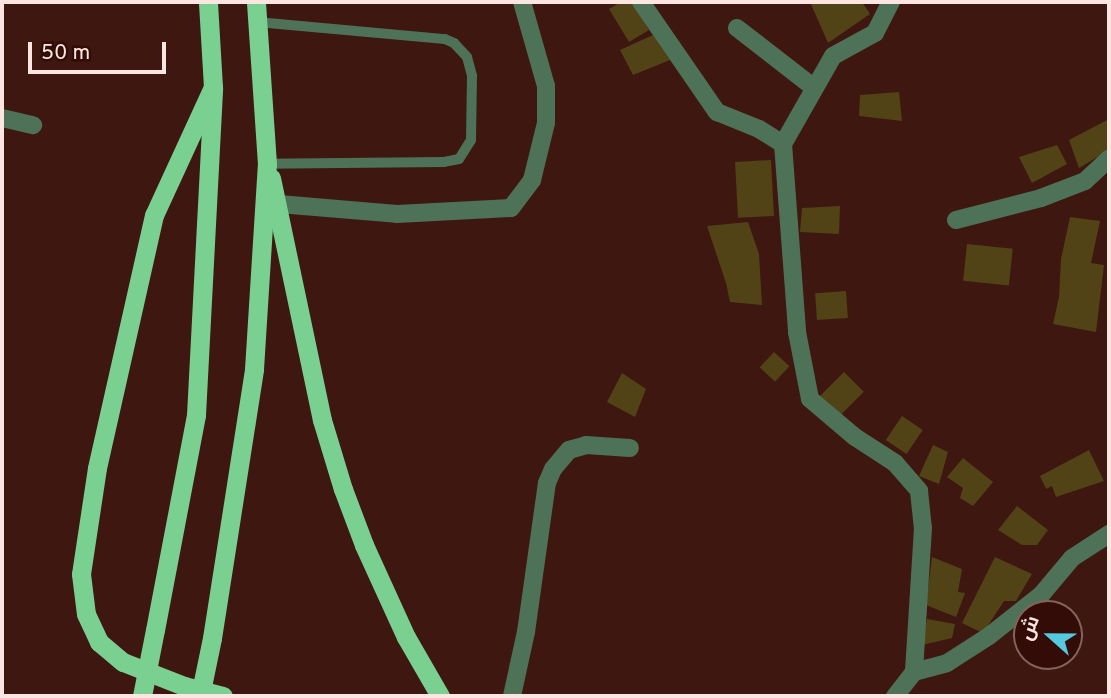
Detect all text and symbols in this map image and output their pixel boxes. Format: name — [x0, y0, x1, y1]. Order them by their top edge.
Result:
scale bar — [32, 28, 170, 72]
text: 50 m — [41, 40, 90, 67]
north arrow — [1013, 600, 1083, 670]
text: ش — [1015, 613, 1046, 644]

